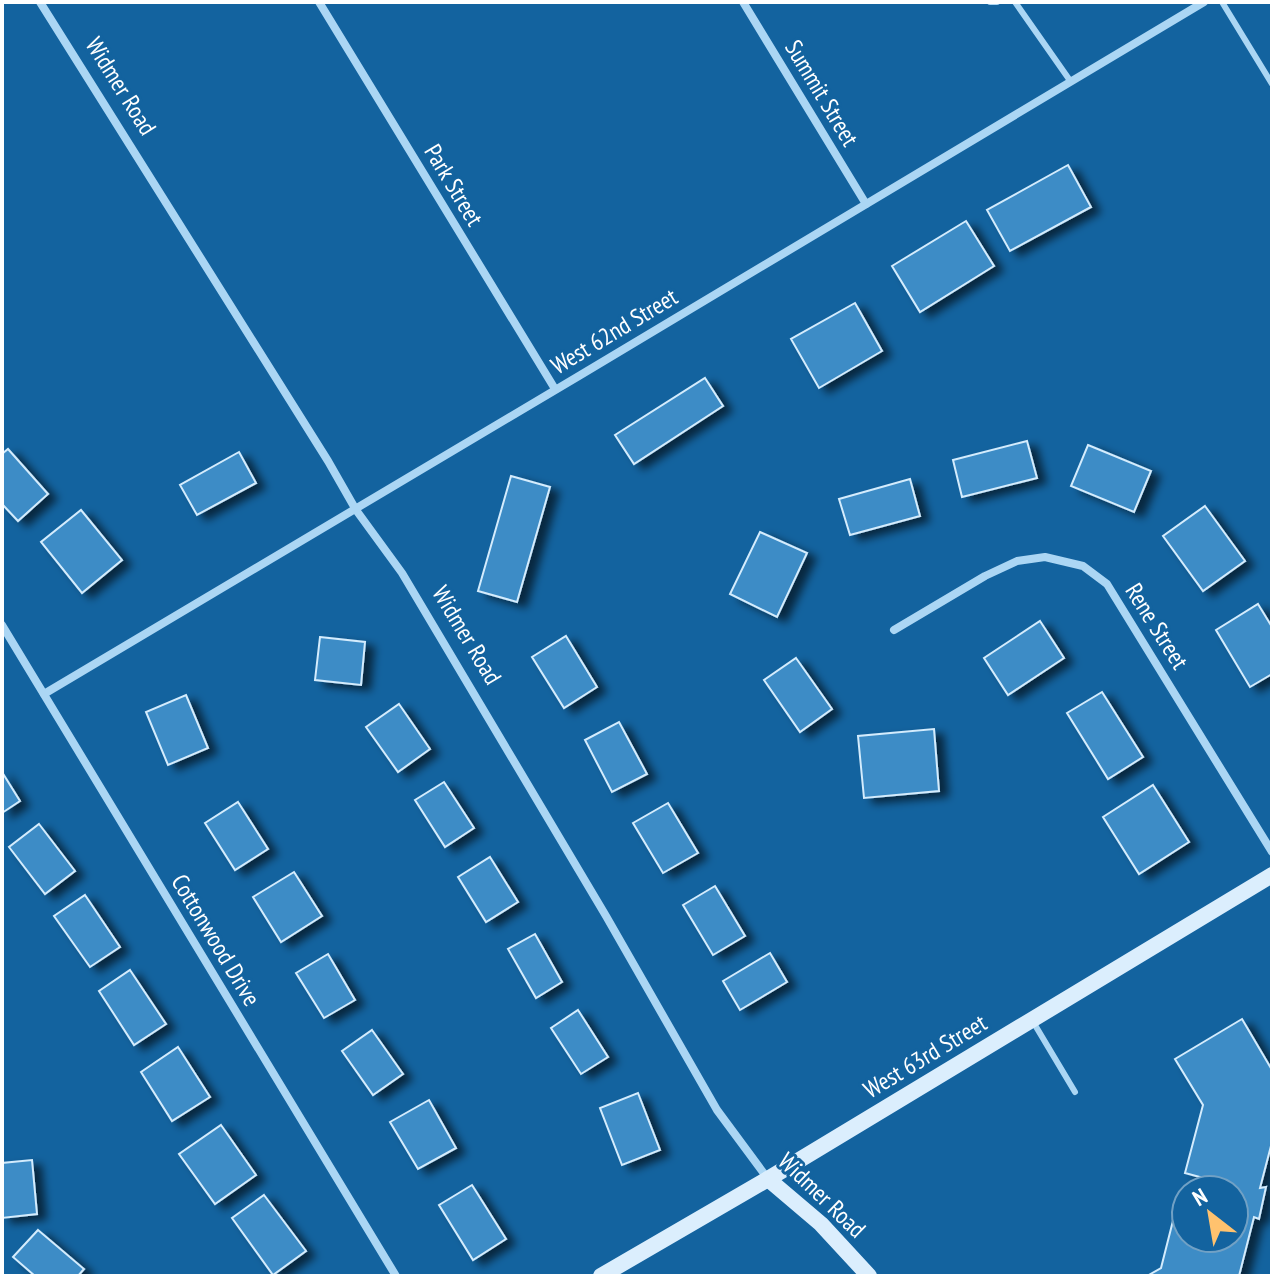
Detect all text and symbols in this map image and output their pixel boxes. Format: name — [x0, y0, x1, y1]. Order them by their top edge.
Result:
street label: Widmer Road — [79, 31, 163, 141]
street label: Summit Street — [778, 34, 866, 152]
street label: Park Street — [418, 139, 491, 232]
street label: West 62nd Street — [545, 281, 683, 381]
street label: Rene Street — [1118, 577, 1196, 675]
street label: Widmer Road — [425, 580, 509, 690]
street label: Cottonwood Drive — [165, 868, 267, 1012]
street label: West 63rd Street — [858, 1007, 993, 1105]
street label: Widmer Road — [772, 1146, 872, 1244]
north arrow — [1170, 1174, 1250, 1254]
text: N — [1187, 1182, 1212, 1212]

